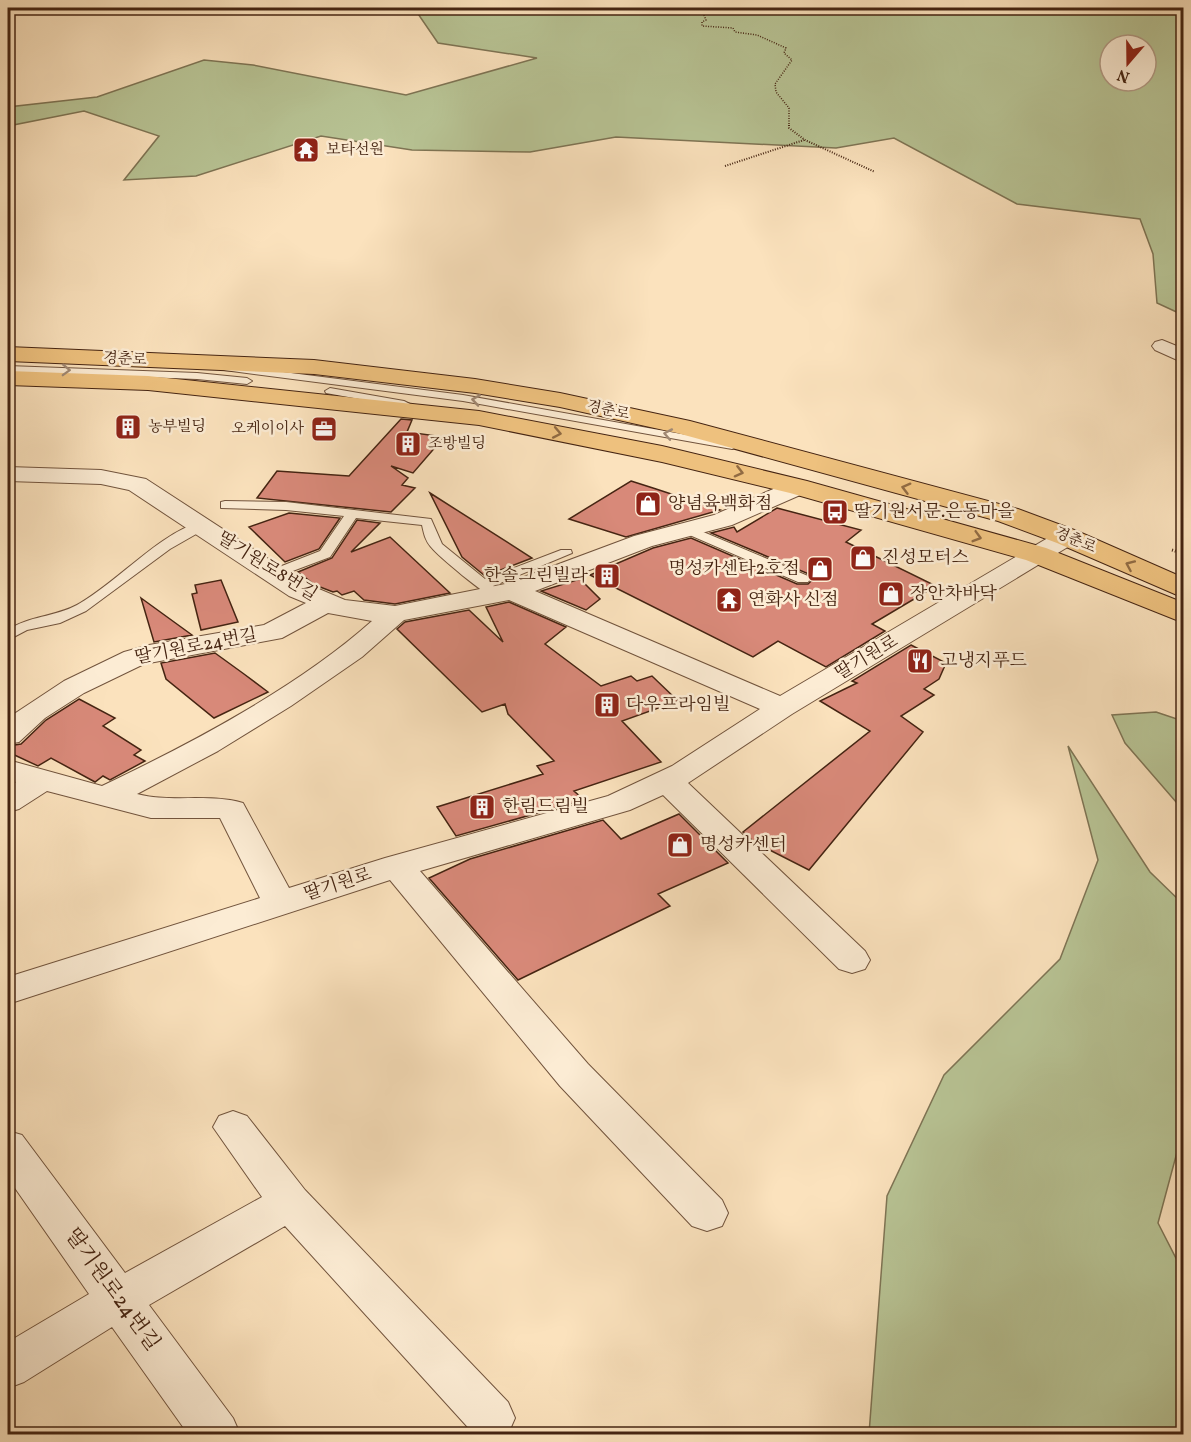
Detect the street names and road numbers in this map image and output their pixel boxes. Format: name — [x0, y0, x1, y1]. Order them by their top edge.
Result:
street label: 경춘로 — [103, 348, 148, 372]
street label: 경춘로 — [585, 396, 632, 426]
street label: 경춘로 — [1051, 523, 1100, 559]
street label: 딸기원로8번길 — [212, 526, 322, 608]
street label: 딸기원로24번길 — [133, 623, 259, 671]
street label: 딸기원로 — [831, 629, 903, 687]
street label: 딸기원로 — [301, 862, 375, 908]
street label: 딸기원로24번길 — [58, 1223, 166, 1357]

